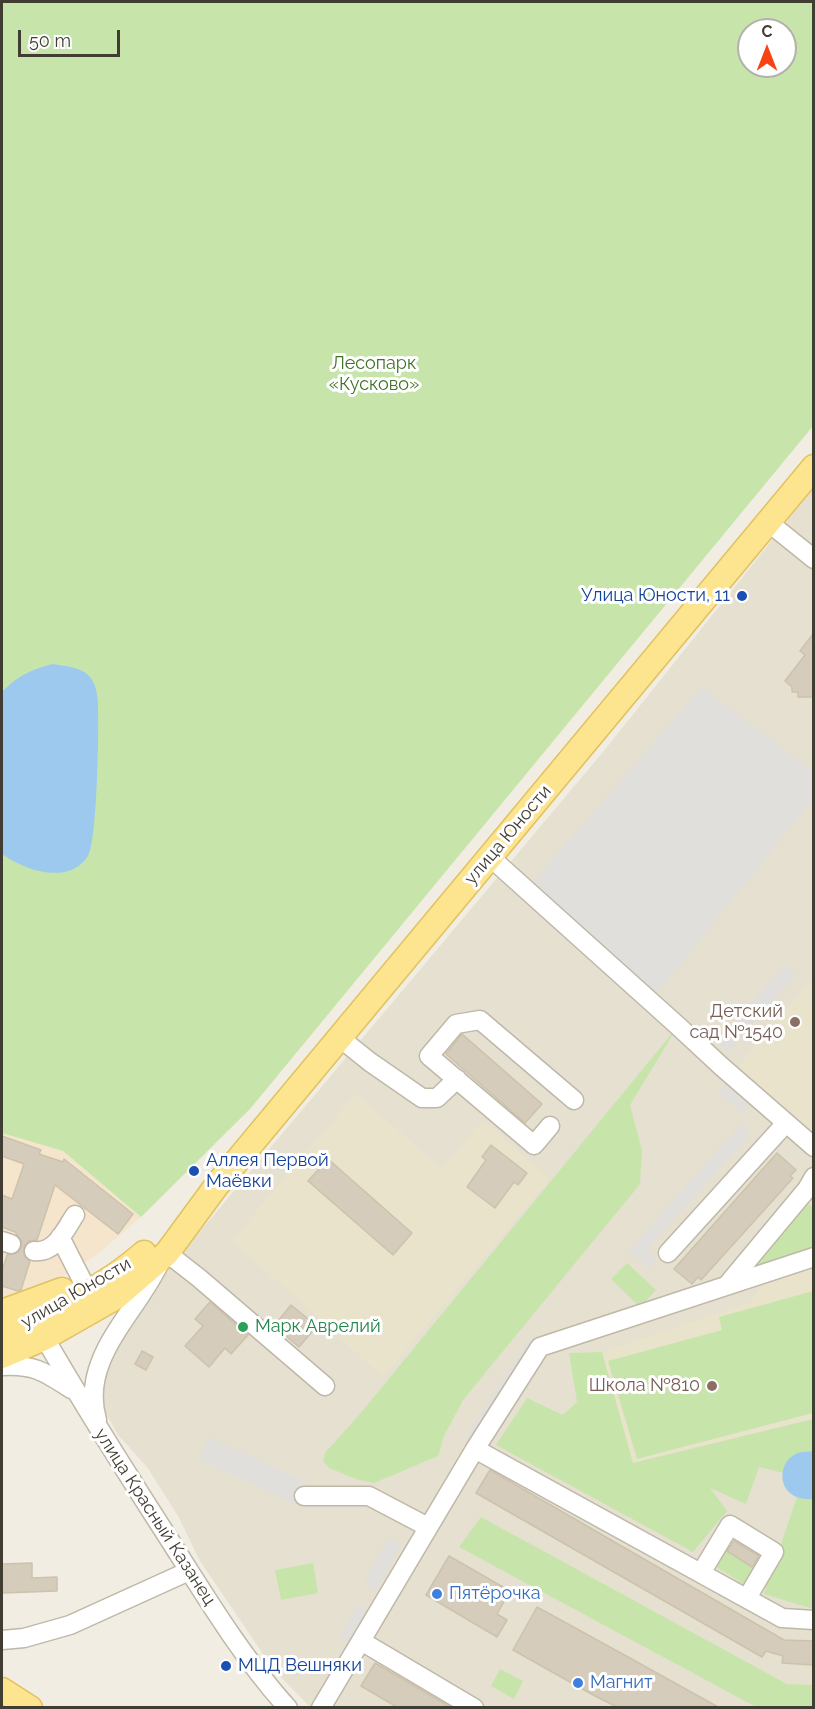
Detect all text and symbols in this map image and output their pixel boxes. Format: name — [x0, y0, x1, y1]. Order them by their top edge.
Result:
scale bar — [21, 18, 123, 56]
north arrow — [737, 18, 797, 78]
text: С — [762, 22, 772, 41]
text: 50 m — [29, 30, 71, 51]
park label: Лесопарк «Кусково» — [329, 353, 419, 395]
place label: Улица Юности, 11 — [581, 585, 730, 607]
marker: Улица Юности, 11 — [735, 589, 749, 603]
street label: улица Юности — [460, 781, 556, 889]
place label: Детский сад №1540 — [689, 1001, 783, 1044]
marker: Детский сад №1540 — [788, 1015, 802, 1029]
place label: Аллея Первой Маёвки — [206, 1150, 329, 1192]
marker: Аллея Первой Маёвки — [187, 1164, 201, 1178]
street label: улица Юности — [17, 1253, 135, 1333]
place label: Марк Аврелий — [255, 1316, 381, 1338]
marker: Марк Аврелий — [236, 1320, 250, 1334]
place label: Школа №810 — [589, 1375, 700, 1397]
marker: Школа №810 — [705, 1379, 719, 1393]
street label: улица Красный Казанец — [90, 1425, 220, 1609]
place label: Пятёрочка — [449, 1583, 541, 1605]
marker: Пятёрочка — [430, 1587, 444, 1601]
place label: МЦД Вешняки — [238, 1655, 362, 1677]
marker: МЦД Вешняки — [219, 1659, 233, 1673]
place label: Магнит — [590, 1672, 653, 1694]
marker: Магнит — [571, 1676, 585, 1690]

